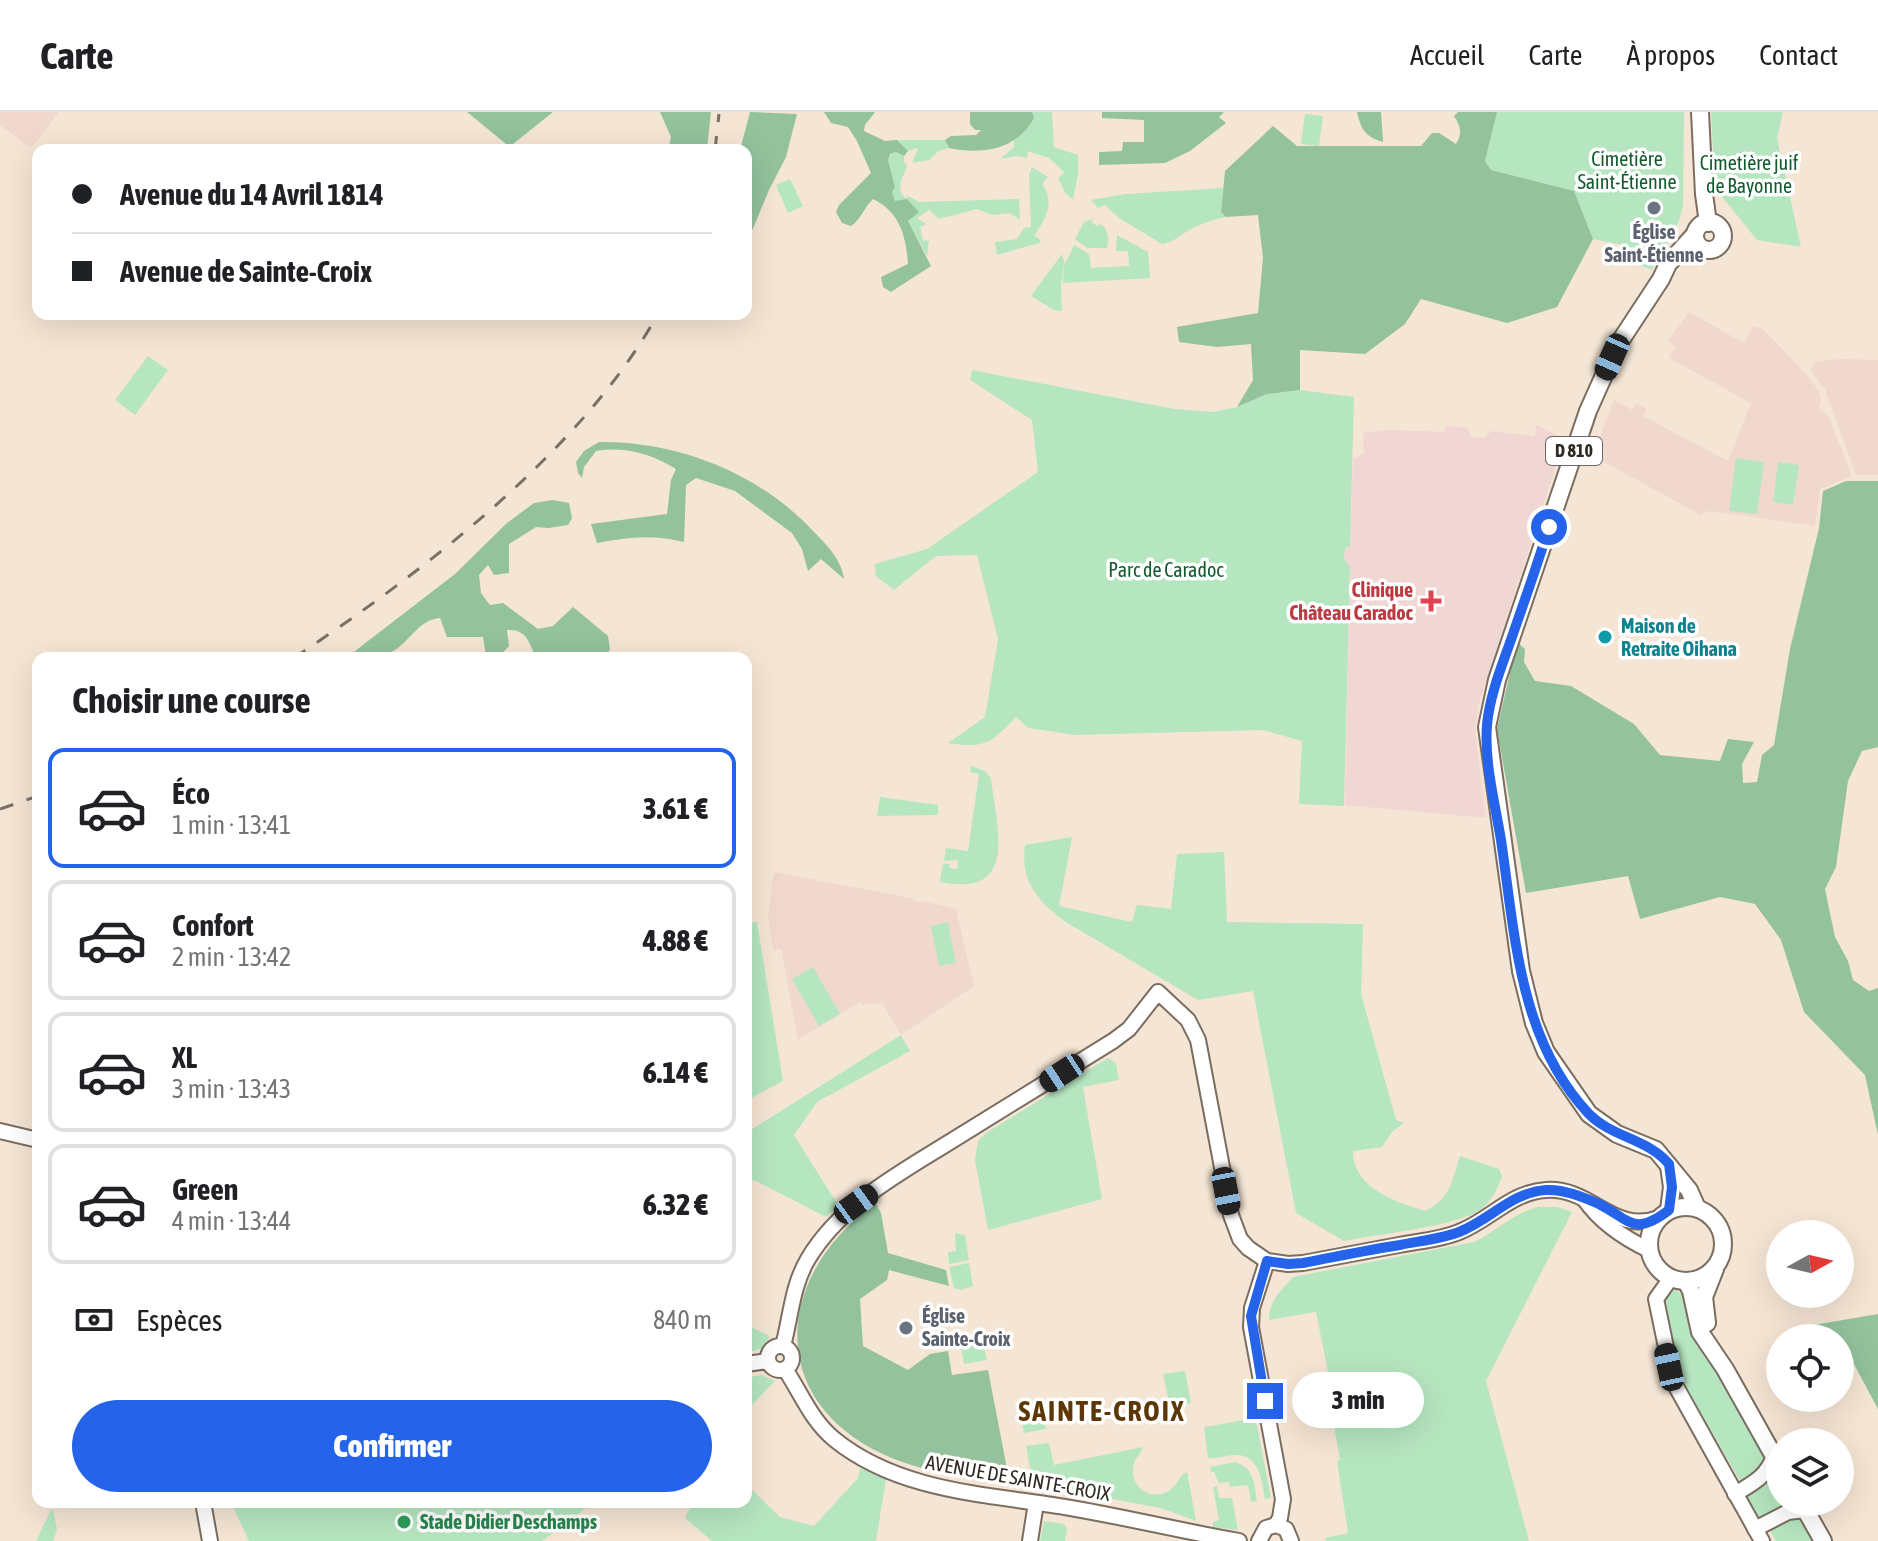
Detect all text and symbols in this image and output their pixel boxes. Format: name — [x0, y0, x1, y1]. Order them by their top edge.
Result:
text: Carte — [40, 34, 113, 77]
text: Accueil — [1410, 39, 1484, 71]
text: Carte — [1528, 39, 1583, 71]
text: À propos — [1627, 39, 1715, 71]
text: Contact — [1759, 39, 1838, 71]
park label: Cimetière Saint-Étienne — [1577, 147, 1677, 193]
park label: Cimetière juif de Bayonne — [1700, 151, 1799, 197]
text: Avenue du 14 Avril 1814 — [120, 177, 384, 211]
marker: Église Saint-Étienne — [1645, 199, 1663, 217]
place label: Église Saint-Étienne — [1604, 220, 1704, 266]
text: Avenue de Sainte-Croix — [120, 254, 372, 288]
car — [1591, 330, 1633, 384]
road number: D 810 — [1546, 437, 1602, 465]
route start — [1531, 509, 1567, 545]
park label: Parc de Caradoc — [1108, 558, 1224, 581]
place label: Clinique Château Caradoc — [1289, 578, 1414, 624]
marker: Clinique Château Caradoc — [1420, 590, 1442, 612]
place label: Maison de Retraite Oihana — [1621, 614, 1737, 660]
marker: Maison de Retraite Oihana — [1596, 628, 1614, 646]
text: Choisir une course — [72, 679, 311, 721]
icon: car — [76, 772, 148, 844]
text: Éco — [172, 776, 210, 810]
text: 3.61 € — [643, 791, 708, 825]
text: 1 min · 13:41 — [172, 810, 291, 840]
icon: car — [76, 904, 148, 976]
text: Confort — [172, 908, 254, 942]
text: 4.88 € — [643, 923, 708, 957]
text: 2 min · 13:42 — [172, 942, 291, 972]
icon: car — [76, 1036, 148, 1108]
text: XL — [172, 1040, 197, 1074]
car — [1035, 1050, 1089, 1096]
text: 6.14 € — [643, 1055, 708, 1089]
text: 3 min · 13:43 — [172, 1074, 291, 1104]
car — [1210, 1165, 1242, 1217]
icon: car — [76, 1168, 148, 1240]
text: Green — [172, 1172, 238, 1206]
car — [830, 1180, 882, 1228]
text: 6.32 € — [643, 1187, 708, 1221]
text: 4 min · 13:44 — [172, 1206, 291, 1236]
north arrow — [1766, 1220, 1854, 1308]
map controls — [1766, 1220, 1854, 1516]
icon: cash — [72, 1298, 116, 1342]
text: Espèces — [136, 1303, 222, 1337]
place label: Église Sainte-Croix — [922, 1304, 1011, 1350]
text: 840 m — [653, 1305, 712, 1335]
marker: Église Sainte-Croix — [897, 1319, 915, 1337]
button: locate — [1766, 1324, 1854, 1412]
car — [1652, 1341, 1686, 1393]
callout: 3 min — [1293, 1373, 1425, 1429]
route end — [1247, 1383, 1283, 1419]
text: 3 min — [1331, 1385, 1385, 1415]
district label: SAINTE-CROIX — [1019, 1395, 1185, 1427]
button: Confirmer — [72, 1400, 712, 1492]
button: layers — [1766, 1428, 1854, 1516]
street label: AVENUE DE SAINTE-CROIX — [924, 1450, 1112, 1505]
place label: Stade Didier Deschamps — [420, 1510, 597, 1533]
marker: Stade Didier Deschamps — [395, 1513, 413, 1531]

